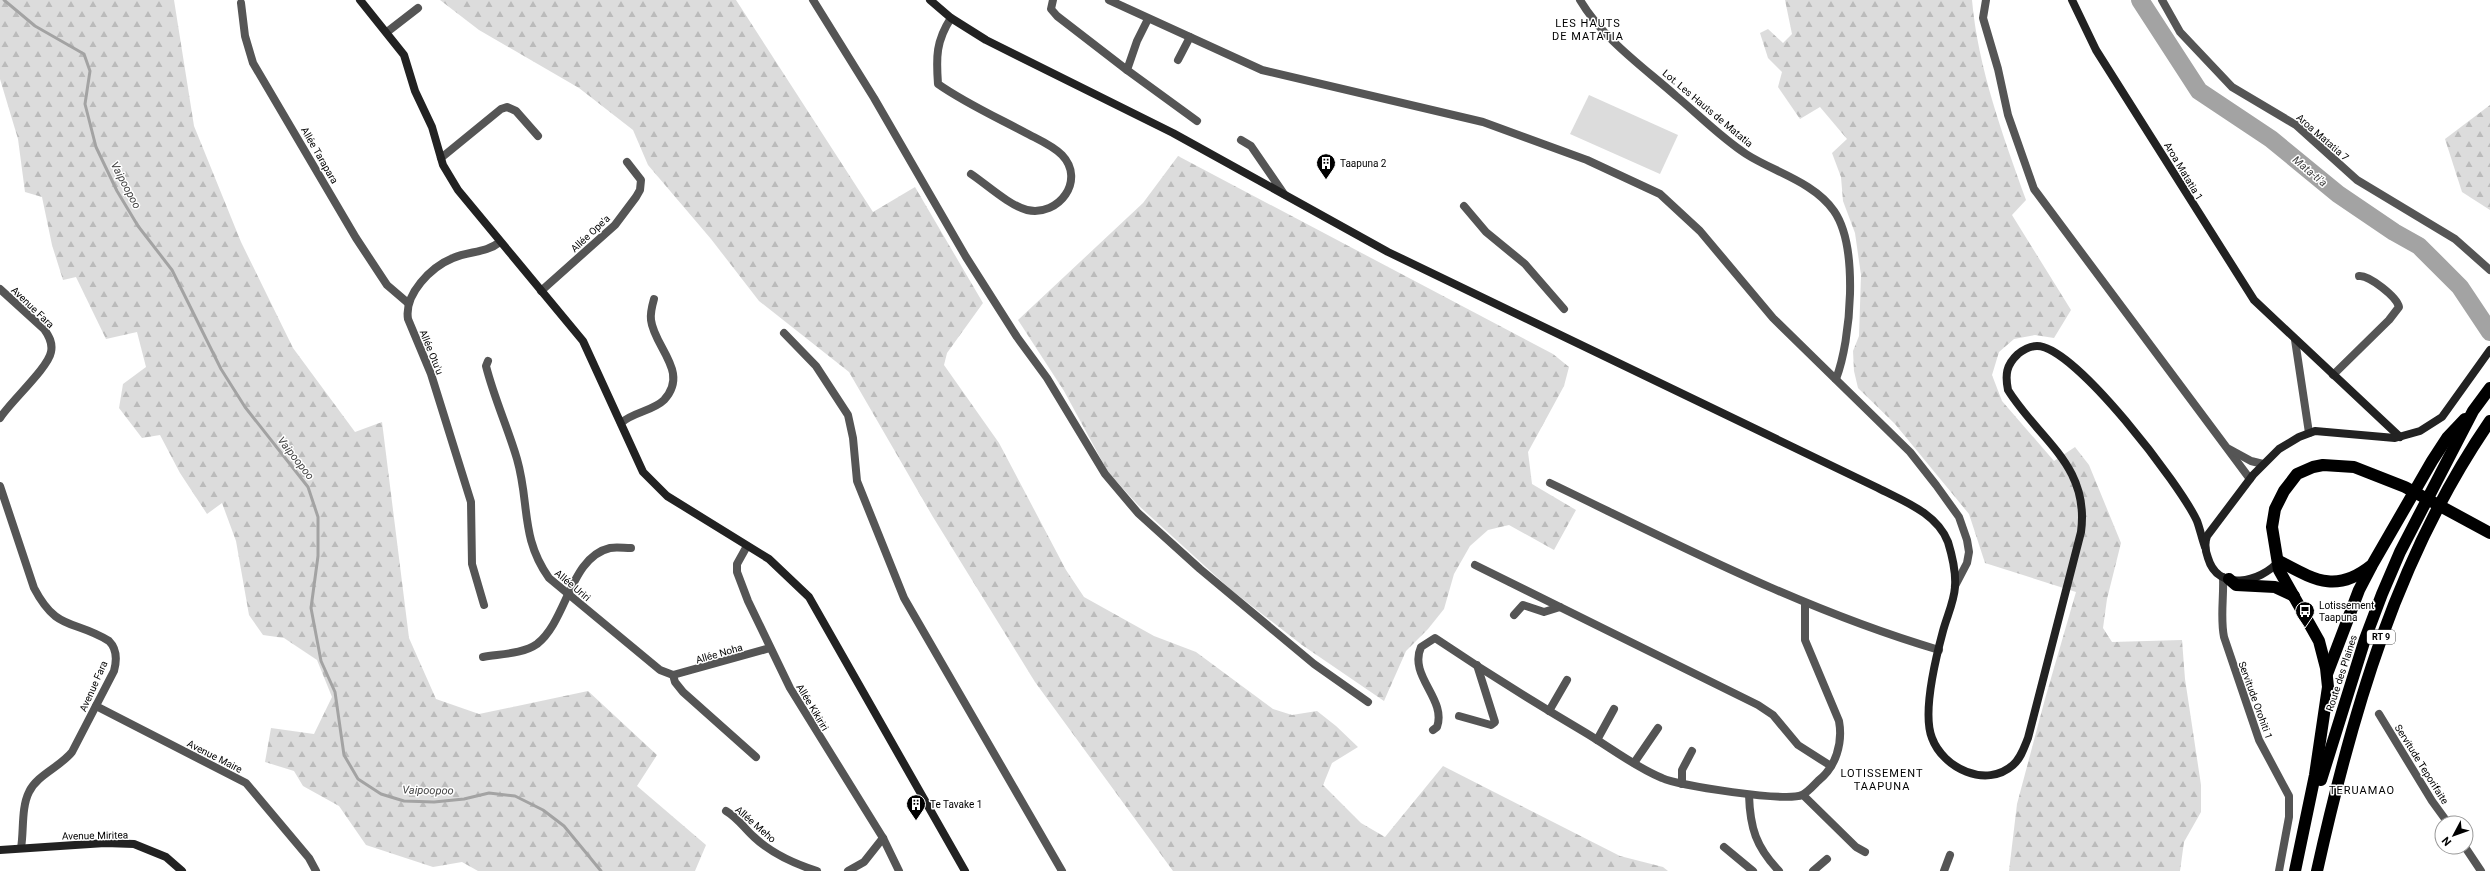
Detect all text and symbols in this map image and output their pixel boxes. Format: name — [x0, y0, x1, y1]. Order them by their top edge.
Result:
district label: LES HAUTS DE MATATIA — [1552, 17, 1624, 43]
street label: Lot. Les Hauts de Matatia — [1660, 67, 1755, 149]
street label: Aroa Matatia 7 — [2294, 112, 2351, 163]
street label: Allée Tarapara — [299, 125, 340, 185]
street label: Aroa Matatia 1 — [2162, 140, 2205, 202]
building icon: Taapuna 2 — [1315, 152, 1337, 180]
water label: Mata-ti'a — [2290, 153, 2330, 190]
place label: Taapuna 2 — [1340, 158, 1387, 169]
water label: Vaipoopoo — [108, 160, 143, 211]
street label: Allée Ope'a — [569, 213, 612, 254]
street label: Avenue Fara — [9, 284, 56, 330]
street label: Allée Otu'u — [418, 328, 446, 376]
water label: Vaipoopoo — [275, 434, 317, 483]
street label: Allée Uriri — [553, 567, 593, 603]
bus stop icon: Lotissement Taapuna — [2294, 600, 2316, 628]
place label: Lotissement Taapuna — [2319, 600, 2374, 623]
road number: RT 9 — [2367, 630, 2395, 644]
street label: Route des Plaines — [2324, 634, 2359, 713]
street label: Allée Noha — [694, 642, 744, 665]
street label: Avenue Fara — [77, 659, 110, 713]
street label: Servitude Orohiti 1 — [2236, 660, 2275, 740]
street label: Allée Kikiriri — [794, 682, 831, 733]
street label: Servitude Teporifaite — [2393, 722, 2451, 806]
street label: Avenue Maire — [185, 738, 244, 775]
district label: LOTISSEMENT TAAPUNA — [1841, 767, 1923, 793]
water label: Vaipoopoo — [402, 784, 454, 797]
district label: TERUAMAO — [2329, 784, 2395, 797]
building icon: Te Tavake 1 — [905, 793, 927, 821]
place label: Te Tavake 1 — [930, 799, 982, 810]
street label: Allée Meho — [733, 804, 778, 845]
north arrow — [2434, 815, 2474, 855]
street label: Avenue Miritea — [62, 829, 128, 842]
text: N — [2439, 834, 2454, 848]

